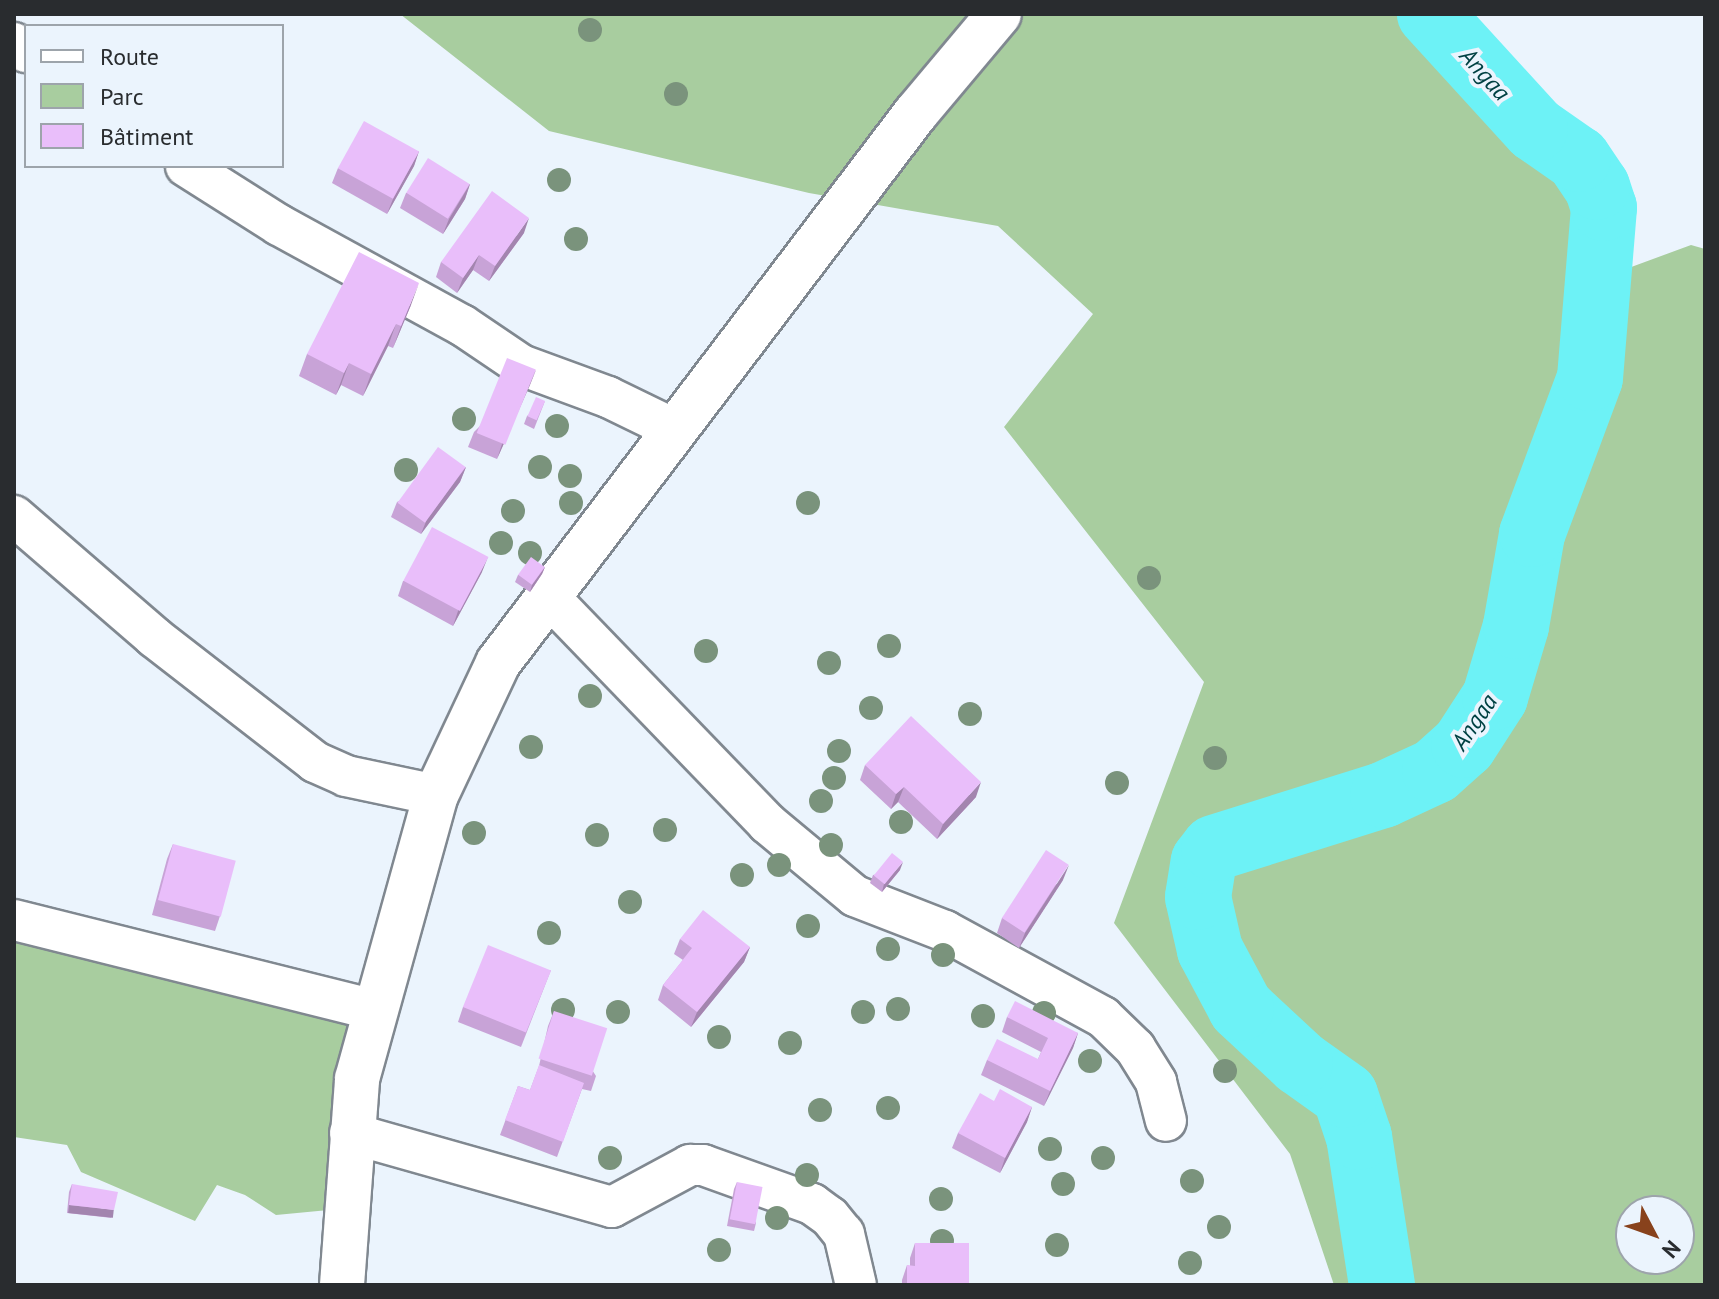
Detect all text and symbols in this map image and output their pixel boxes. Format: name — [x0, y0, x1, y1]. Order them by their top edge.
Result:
legend — [24, 24, 284, 168]
text: Route — [100, 41, 159, 72]
water label: Angaa — [1454, 42, 1516, 106]
text: Parc — [100, 81, 143, 112]
text: Bâtiment — [100, 121, 193, 152]
water label: Angaa — [1445, 689, 1503, 755]
north arrow — [1615, 1195, 1695, 1275]
text: N — [1656, 1235, 1687, 1264]

